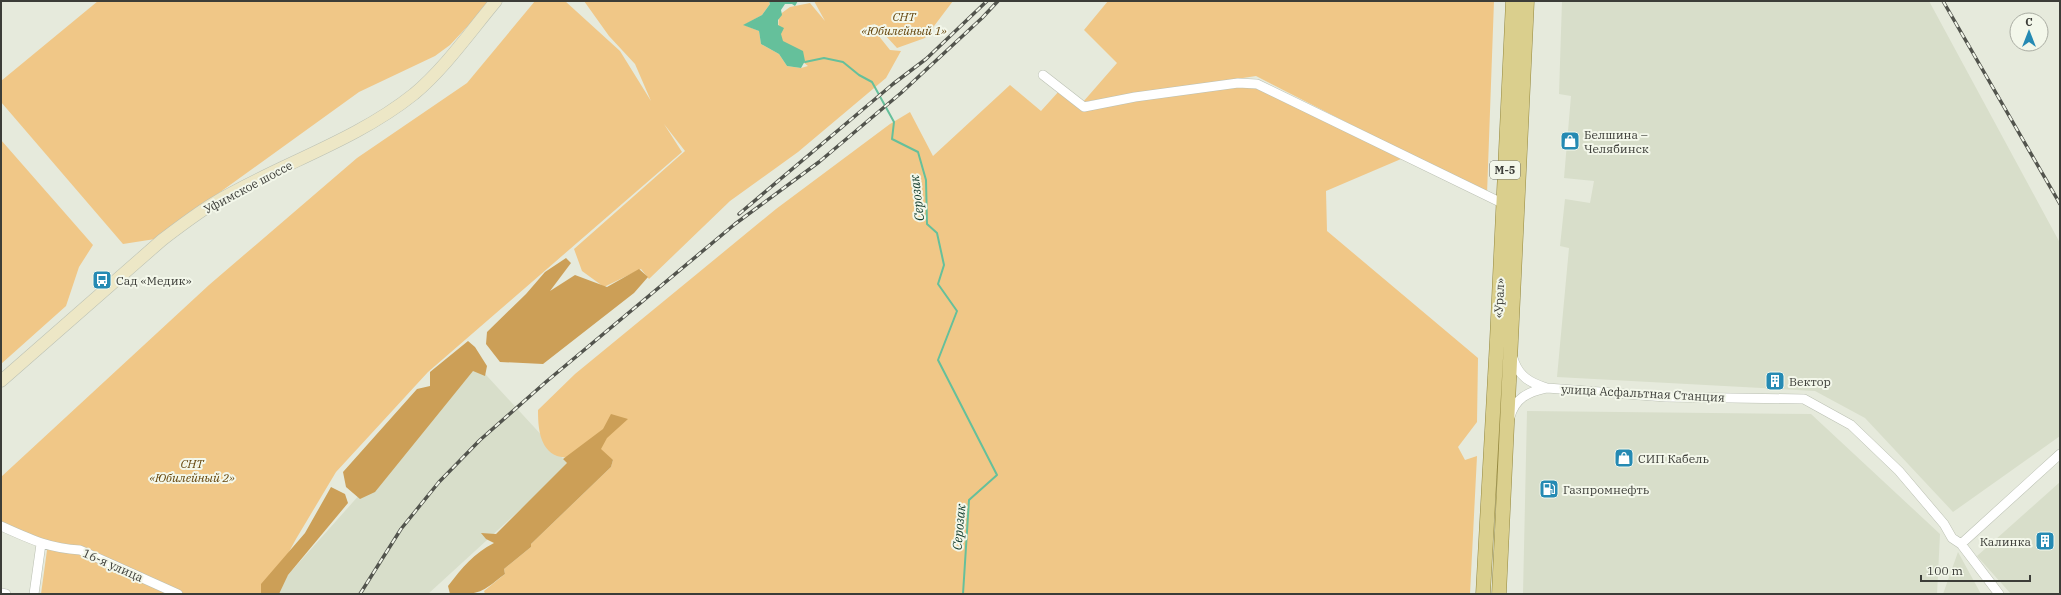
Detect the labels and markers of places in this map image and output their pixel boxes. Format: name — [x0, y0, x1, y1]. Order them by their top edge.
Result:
place label: Белшина – Челябинск — [1584, 127, 1649, 156]
shop icon: Белшина – Челябинск — [1559, 130, 1581, 152]
bus stop icon: Сад «Медик» — [91, 269, 113, 291]
place label: Сад «Медик» — [116, 273, 192, 288]
building icon: Вектор — [1764, 370, 1786, 392]
place label: Вектор — [1789, 374, 1831, 389]
shop icon: СИП Кабель — [1613, 447, 1635, 469]
place label: СИП Кабель — [1638, 451, 1709, 466]
fuel station icon: Газпромнефть — [1538, 478, 1560, 500]
place label: Газпромнефть — [1563, 482, 1650, 497]
building icon: Калинка — [2034, 530, 2056, 552]
place label: Калинка — [1980, 534, 2031, 549]

